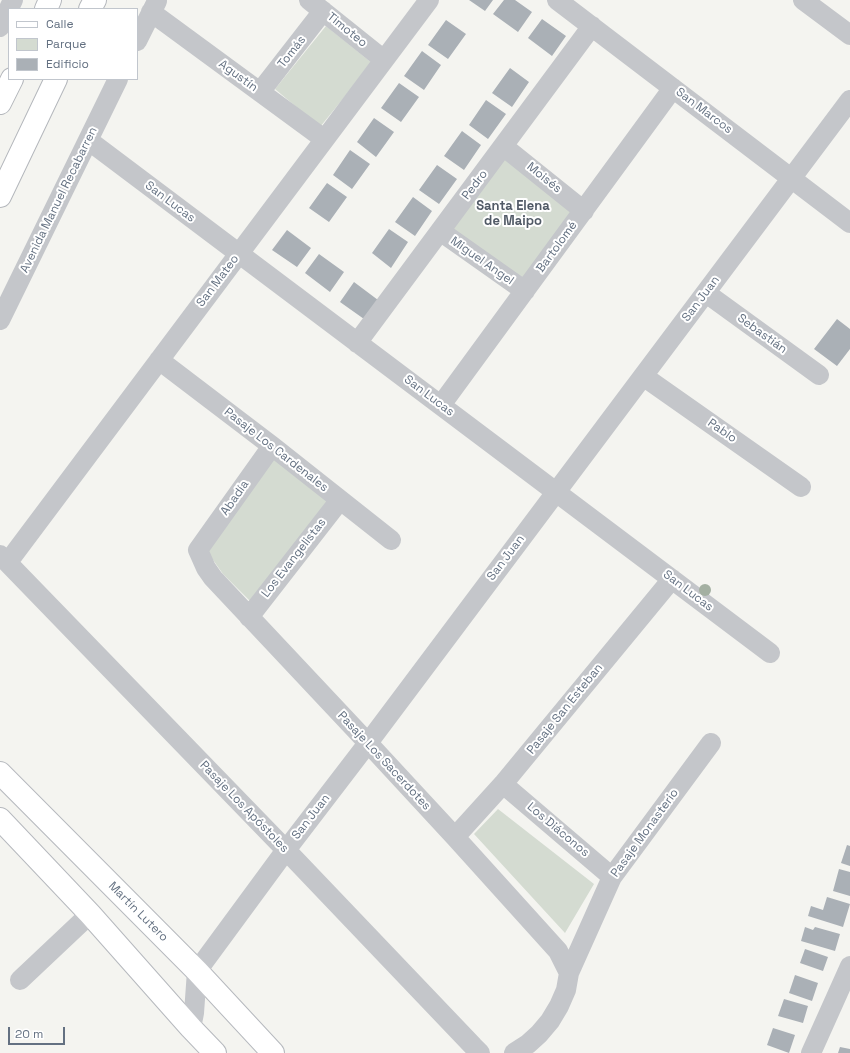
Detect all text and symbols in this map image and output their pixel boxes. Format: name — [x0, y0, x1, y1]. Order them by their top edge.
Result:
legend — [8, 8, 138, 80]
street label: Timoteo — [324, 10, 370, 50]
text: Calle — [46, 16, 74, 32]
street label: Tomás — [275, 33, 309, 71]
text: Parque — [46, 36, 86, 52]
text: Edificio — [46, 56, 89, 72]
street label: Agustín — [216, 57, 260, 95]
street label: San Marcos — [673, 85, 735, 137]
street label: Avenida Manuel Recabarren — [17, 125, 101, 275]
street label: Moisés — [524, 160, 564, 196]
street label: Pedro — [459, 167, 491, 203]
street label: San Lucas — [142, 179, 198, 225]
district label: Santa Elena de Maipo — [476, 198, 550, 229]
street label: Bartolomé — [534, 219, 580, 275]
street label: Miguel Angel — [447, 234, 517, 288]
street label: San Mateo — [194, 252, 242, 310]
street label: San Juan — [679, 273, 723, 325]
street label: Sebastián — [734, 311, 790, 357]
street label: San Lucas — [401, 373, 457, 419]
street label: Pasaje Los Cardenales — [221, 405, 331, 495]
street label: Pablo — [705, 416, 739, 446]
street label: Abadía — [218, 478, 252, 518]
street label: Los Evangelistas — [259, 516, 329, 600]
street label: San Juan — [484, 532, 528, 584]
street label: San Lucas — [660, 568, 716, 614]
street label: Pasaje San Esteban — [524, 661, 606, 757]
street label: Pasaje Los Sacerdotes — [334, 709, 434, 813]
street label: Pasaje Los Apóstoles — [197, 758, 291, 856]
street label: Pasaje Monasterio — [608, 786, 682, 880]
street label: San Juan — [289, 792, 333, 842]
street label: Los Diáconos — [524, 800, 592, 860]
street label: Martín Lutero — [105, 879, 171, 945]
scale bar — [10, 1019, 67, 1045]
text: 20 m — [15, 1026, 43, 1042]

